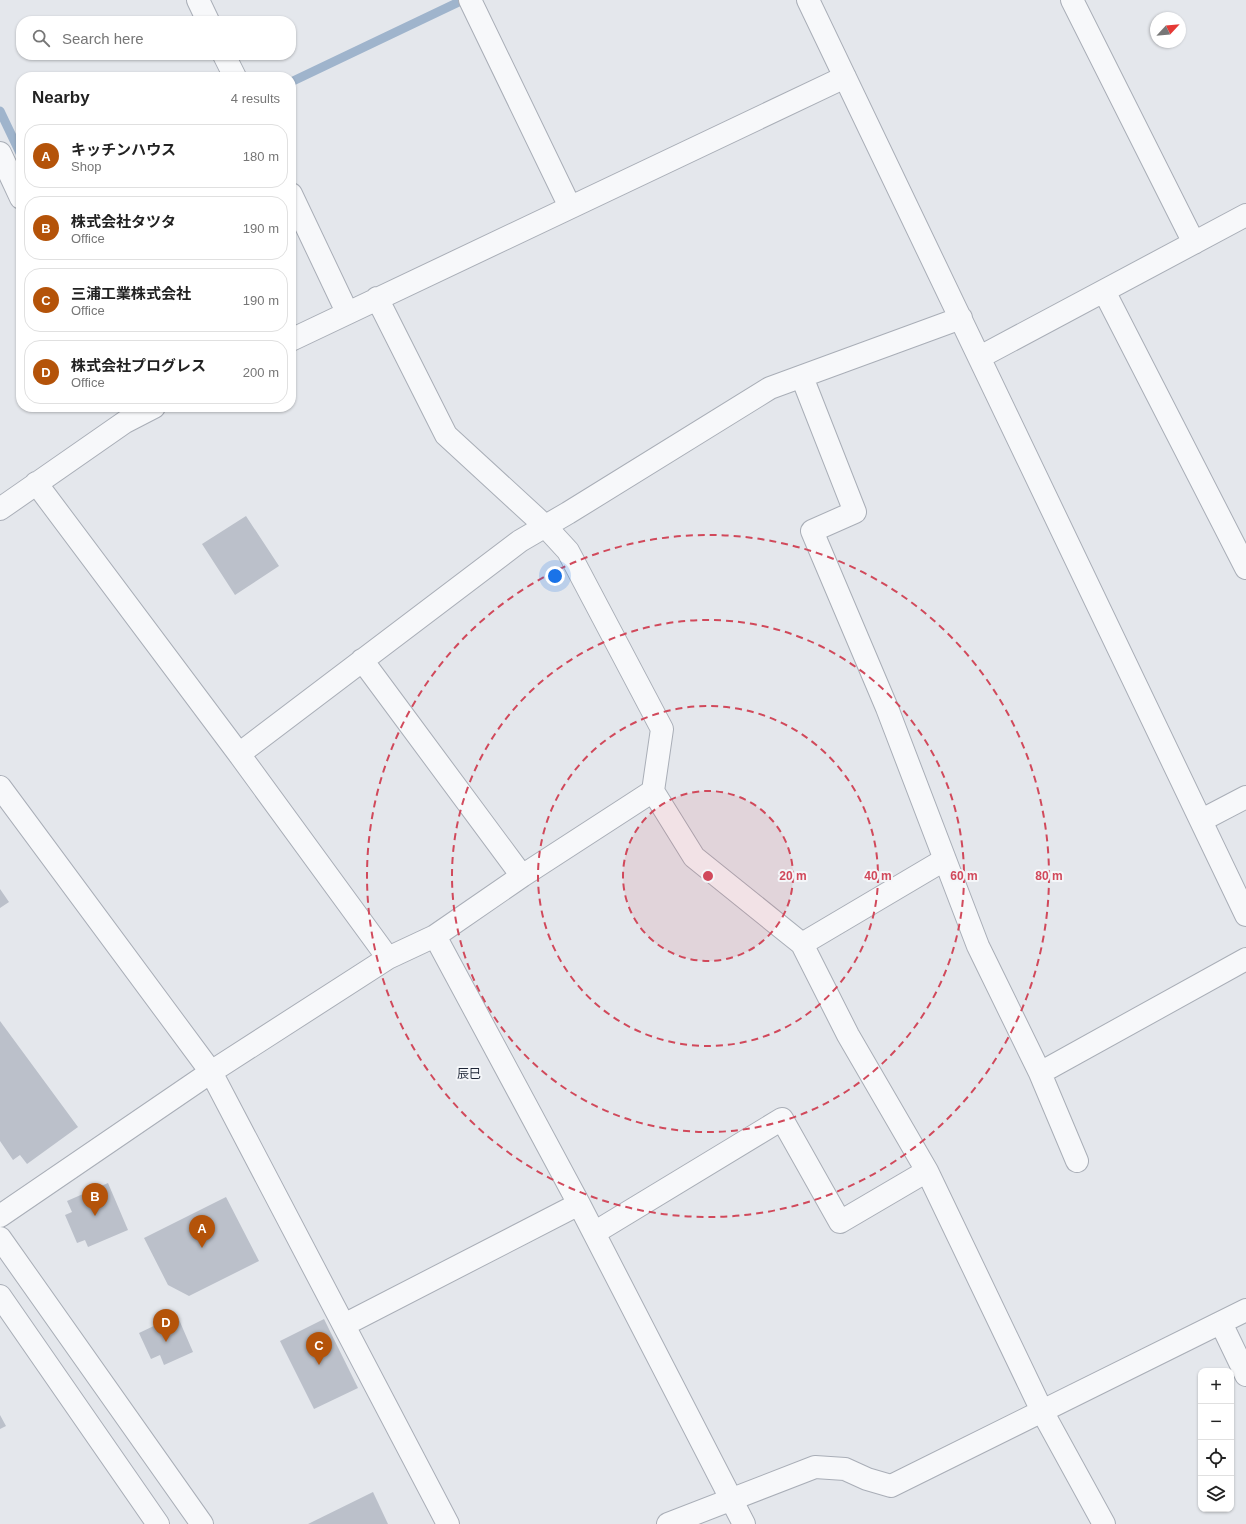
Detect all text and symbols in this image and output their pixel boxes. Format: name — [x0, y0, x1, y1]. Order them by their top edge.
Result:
north arrow — [1150, 12, 1186, 48]
search box — [16, 16, 296, 60]
icon: search — [30, 27, 52, 49]
text: Search here — [62, 30, 144, 47]
text: Nearby — [32, 88, 90, 107]
text: 4 results — [231, 91, 280, 106]
text: キッチンハウス — [71, 141, 176, 158]
text: A — [41, 149, 51, 164]
text: 180 m — [243, 149, 279, 164]
text: Shop — [71, 159, 101, 174]
text: 株式会社タツタ — [71, 213, 176, 230]
text: B — [41, 221, 51, 236]
text: 190 m — [243, 221, 279, 236]
text: Office — [71, 231, 105, 246]
text: 三浦工業株式会社 — [71, 285, 191, 302]
text: C — [41, 293, 51, 308]
text: 190 m — [243, 293, 279, 308]
text: Office — [71, 303, 105, 318]
text: 株式会社プログレス — [71, 357, 206, 374]
text: D — [41, 365, 51, 380]
text: 200 m — [243, 365, 279, 380]
text: Office — [71, 375, 105, 390]
your location — [545, 566, 565, 586]
centre of rings — [701, 869, 715, 883]
text: 20 m — [779, 869, 807, 883]
text: 40 m — [864, 869, 892, 883]
text: 60 m — [950, 869, 978, 883]
text: 80 m — [1035, 869, 1063, 883]
district label: 辰巳 — [457, 1067, 481, 1081]
pin: B — [82, 1183, 108, 1216]
pin: A — [189, 1215, 215, 1248]
pin: D — [153, 1309, 179, 1342]
pin: C — [306, 1332, 332, 1365]
map controls — [1198, 1368, 1234, 1512]
button: + — [1198, 1368, 1234, 1404]
button: − — [1198, 1404, 1234, 1440]
button: locate — [1198, 1440, 1234, 1476]
button: layers — [1198, 1476, 1234, 1512]

